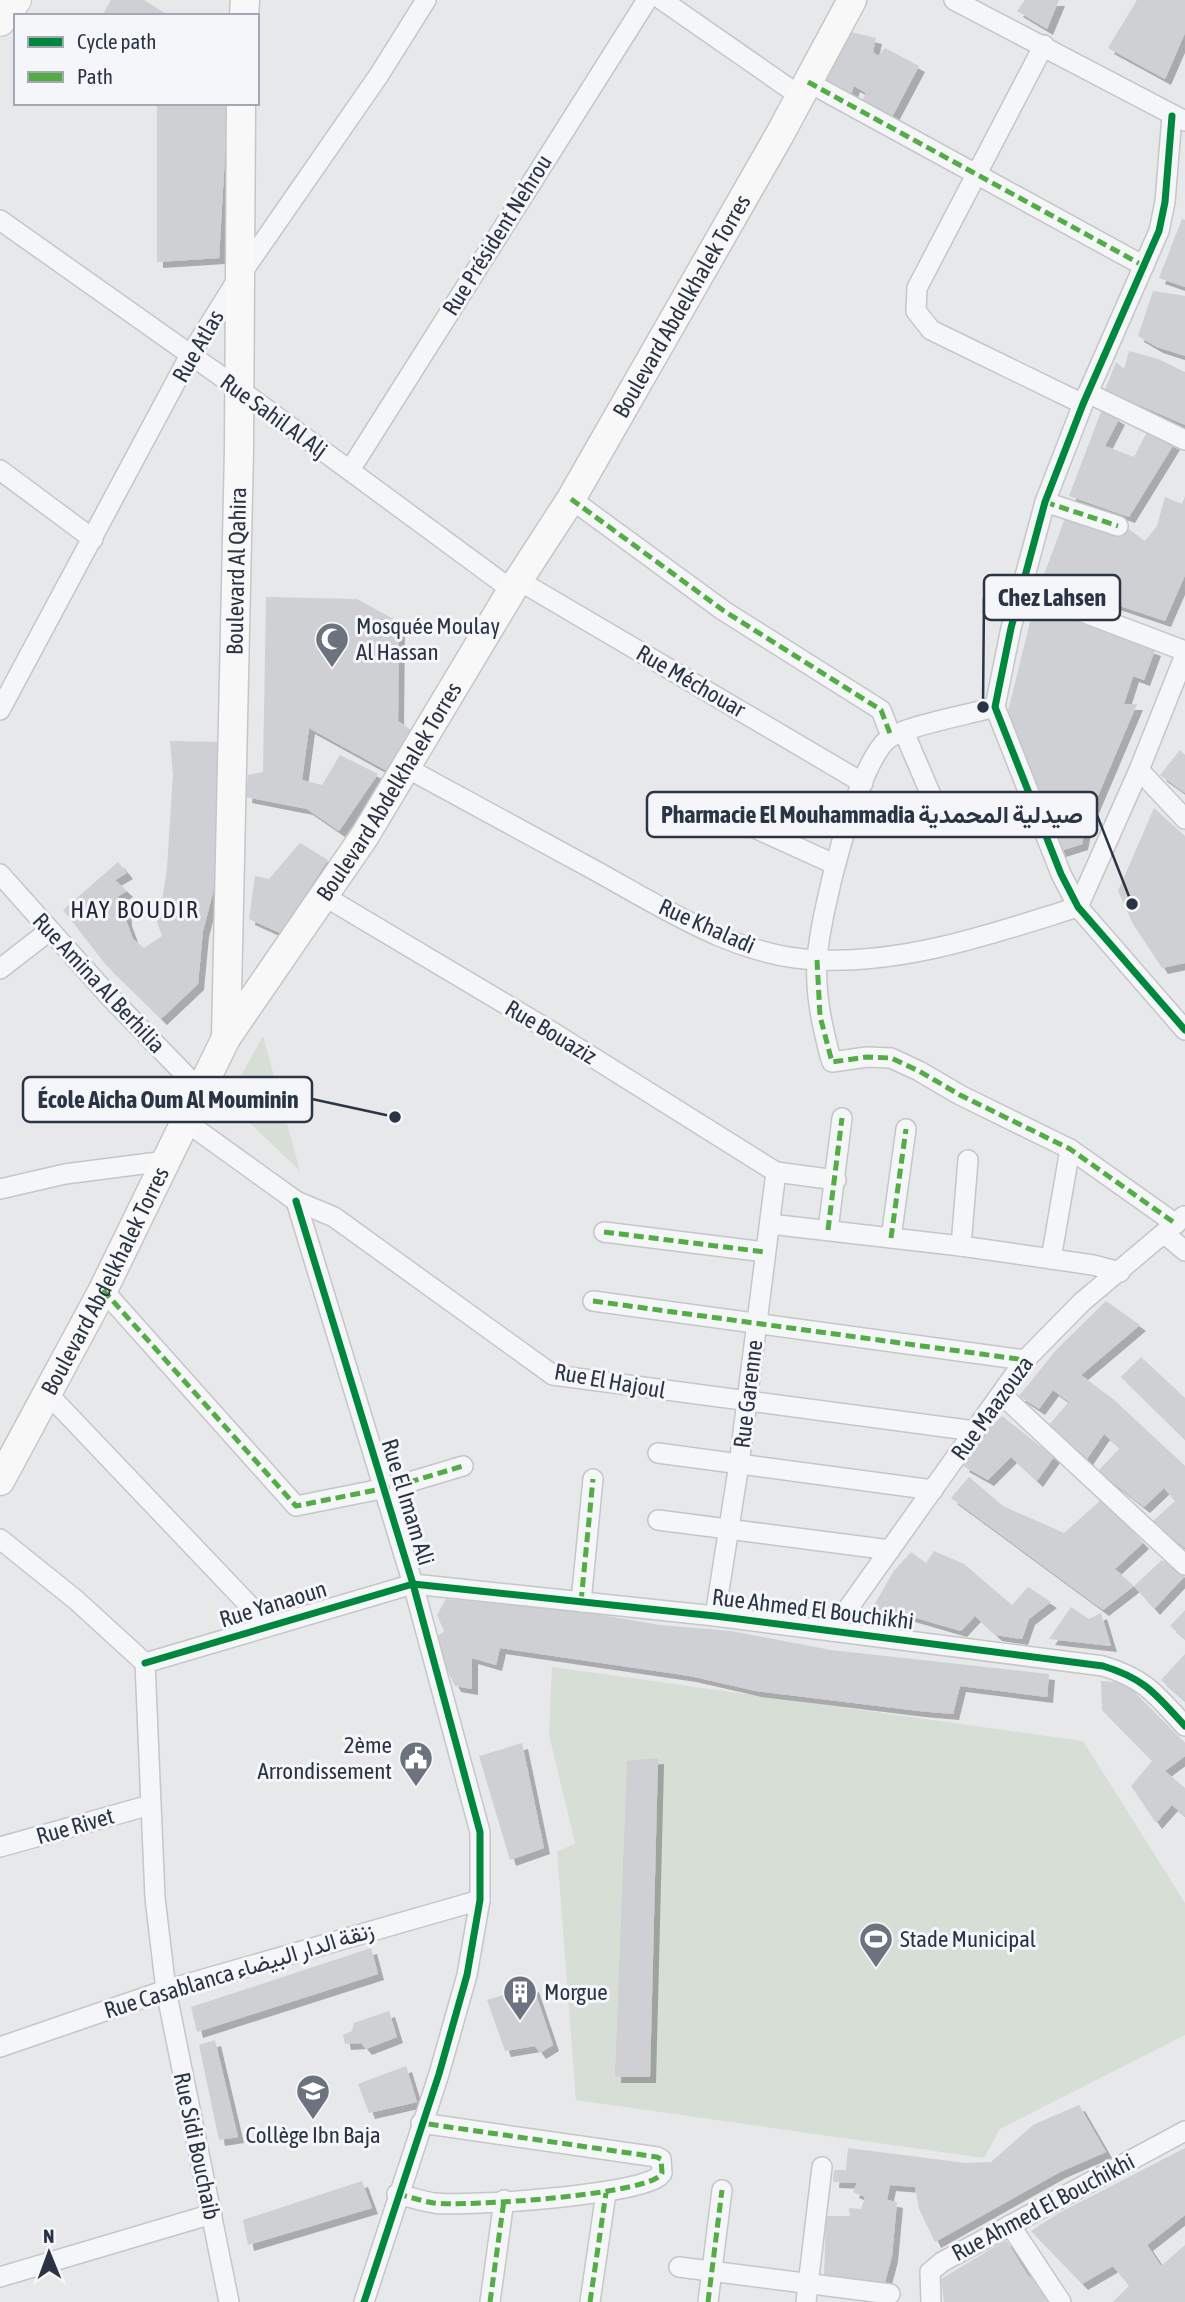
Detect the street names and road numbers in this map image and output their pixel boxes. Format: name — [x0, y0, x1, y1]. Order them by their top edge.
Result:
street label: Rue Président Nehrou — [437, 150, 557, 320]
street label: Boulevard Abdelkhalek Torres — [607, 190, 756, 422]
street label: Rue Atlas — [167, 305, 229, 387]
street label: Rue Sahil Al Alj — [216, 369, 332, 463]
street label: Boulevard Al Qahira — [221, 487, 251, 655]
street label: Rue Méchouar — [632, 639, 751, 723]
street label: Boulevard Abdelkhalek Torres — [311, 678, 467, 906]
street label: Rue Khaladi — [655, 893, 759, 959]
street label: Rue Amina Al Berhilia — [28, 908, 170, 1058]
street label: Rue Bouaziz — [501, 995, 601, 1069]
street label: Boulevard Abdelkhalek Torres — [36, 1163, 174, 1399]
street label: Rue Garenne — [728, 1338, 768, 1450]
street label: Rue Maazouza — [946, 1351, 1038, 1465]
street label: Rue El Hajoul — [552, 1358, 668, 1404]
street label: Rue El Imam Ali — [376, 1436, 440, 1568]
street label: Rue Yanaoun — [216, 1575, 330, 1633]
street label: Rue Ahmed El Bouchikhi — [711, 1584, 915, 1634]
street label: Rue Rivet — [33, 1803, 117, 1849]
street label: Rue Casablanca زنقة الدار البيضاء — [101, 1917, 378, 2025]
street label: Rue Sidi Bouchaib — [169, 2070, 225, 2222]
street label: Rue Ahmed El Bouchikhi — [947, 2148, 1139, 2266]

